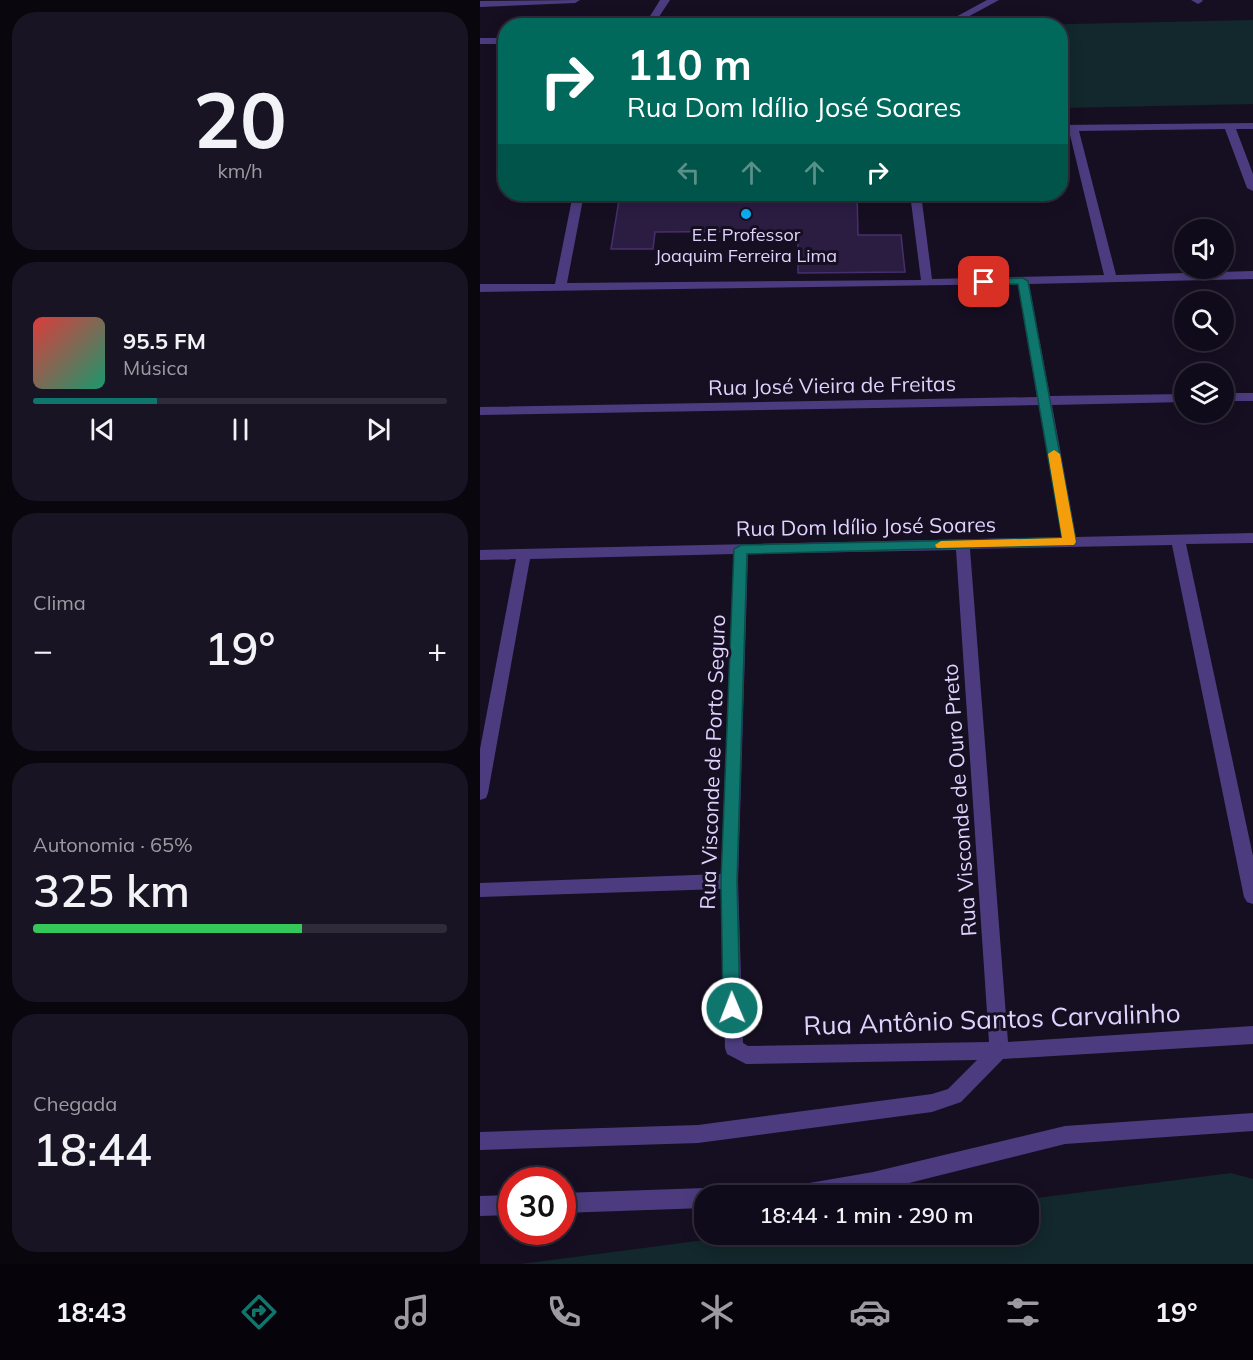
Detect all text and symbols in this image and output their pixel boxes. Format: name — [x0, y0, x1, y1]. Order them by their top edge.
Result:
text: 110 m — [627, 38, 752, 91]
icon: right — [528, 42, 606, 120]
text: 20 — [193, 70, 287, 168]
text: Rua Dom Idílio José Soares — [627, 90, 962, 124]
icon: left — [672, 156, 705, 189]
icon: ahead — [735, 156, 768, 189]
icon: ahead — [798, 156, 831, 189]
icon: right — [861, 156, 894, 189]
text: km/h — [217, 158, 263, 183]
marker: E.E Professor Joaquim Ferreira Lima — [739, 207, 753, 221]
map controls — [1174, 219, 1234, 423]
button: sound — [1174, 219, 1234, 279]
place label: E.E Professor Joaquim Ferreira Lima — [655, 223, 837, 267]
pin — [958, 256, 1009, 307]
icon: arrive — [967, 265, 1000, 298]
button: search — [1174, 291, 1234, 351]
text: 95.5 FM — [123, 327, 206, 355]
text: Música — [123, 355, 188, 380]
button: layers — [1174, 363, 1234, 423]
street label: Rua José Vieira de Freitas — [708, 370, 956, 400]
icon: previous — [86, 413, 119, 446]
icon: pause — [224, 413, 257, 446]
icon: next — [362, 413, 395, 446]
street label: Rua Dom Idílio José Soares — [736, 511, 996, 541]
text: Clima — [33, 590, 86, 615]
street label: Rua Visconde de Porto Seguro — [694, 614, 730, 910]
text: 19° — [205, 620, 275, 676]
text: − — [33, 629, 53, 670]
text: + — [427, 629, 447, 670]
street label: Rua Visconde de Ouro Preto — [937, 663, 981, 937]
text: Autonomia · 65% — [33, 832, 193, 857]
text: 325 km — [33, 862, 190, 918]
position arrow — [700, 976, 764, 1040]
street label: Rua Antônio Santos Carvalinho — [803, 996, 1181, 1042]
text: Chegada — [33, 1091, 117, 1116]
text: 18:44 — [33, 1121, 152, 1177]
speed limit sign: 30 — [498, 1167, 576, 1245]
text: 18:44 · 1 min · 290 m — [759, 1201, 974, 1229]
icon: directions — [238, 1291, 280, 1333]
icon: music — [391, 1291, 433, 1333]
icon: phone — [543, 1291, 585, 1333]
icon: climate — [696, 1291, 738, 1333]
icon: car — [849, 1291, 891, 1333]
icon: filters — [1002, 1291, 1044, 1333]
text: 18:43 — [55, 1295, 127, 1329]
text: 19° — [1155, 1295, 1197, 1329]

